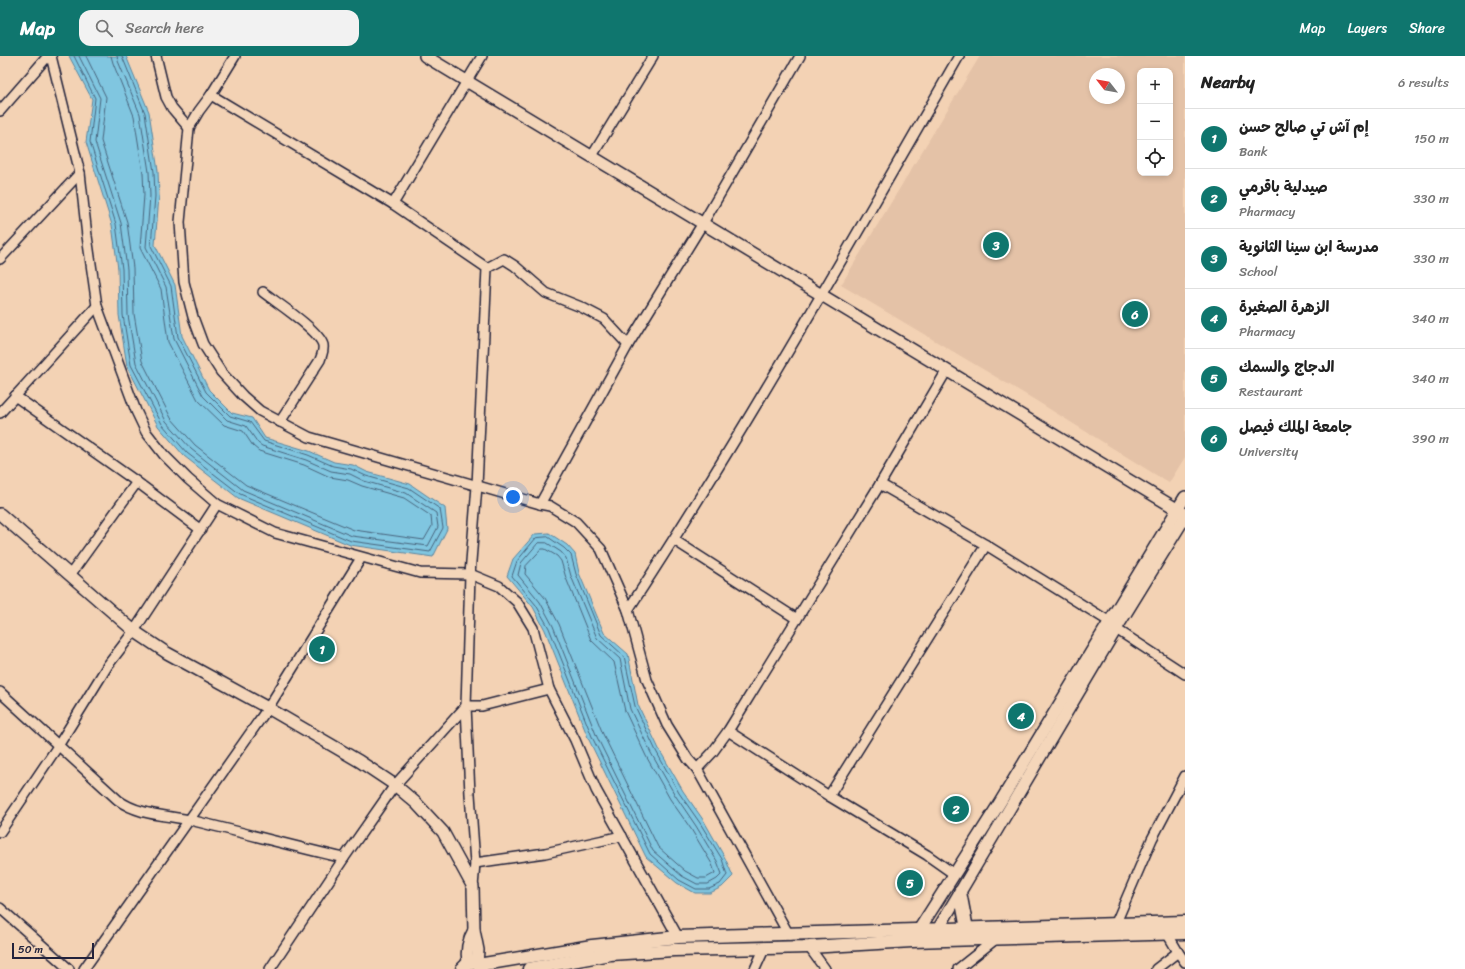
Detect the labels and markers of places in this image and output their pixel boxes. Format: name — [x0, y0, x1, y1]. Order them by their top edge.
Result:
pin: 3 — [983, 230, 1009, 260]
pin: 6 — [1122, 299, 1148, 329]
pin: 1 — [309, 634, 335, 664]
pin: 4 — [1008, 701, 1034, 731]
pin: 2 — [943, 794, 969, 824]
pin: 5 — [897, 868, 923, 898]

